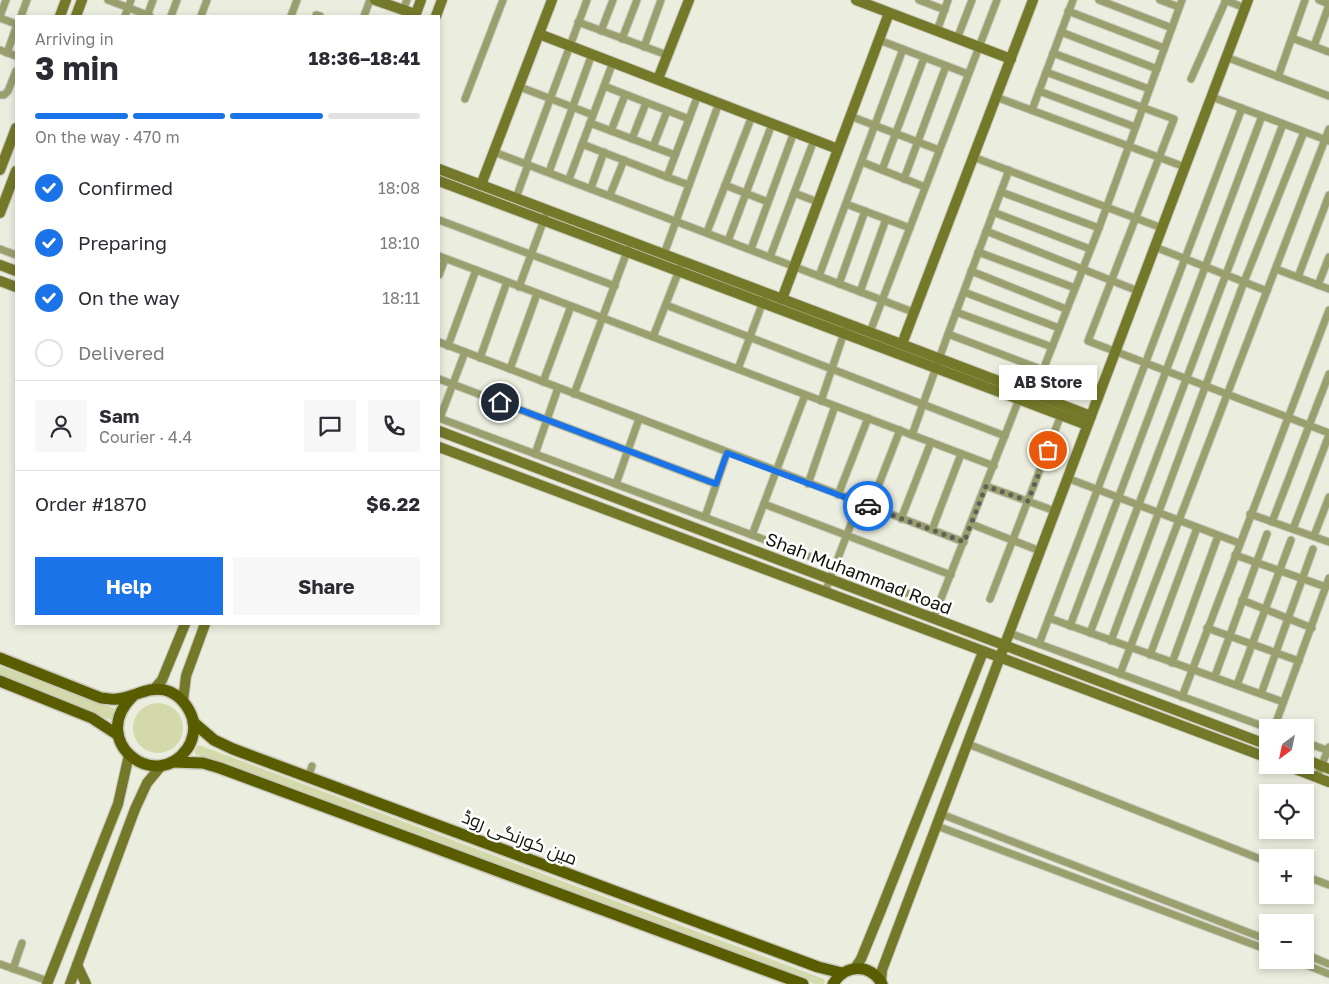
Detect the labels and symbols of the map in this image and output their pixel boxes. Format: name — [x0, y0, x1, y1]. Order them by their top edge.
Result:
callout: AB Store — [999, 365, 1097, 400]
pin — [479, 381, 521, 423]
pin — [1027, 429, 1069, 471]
courier — [843, 481, 893, 531]
street label: Shah Muhammad Road — [763, 527, 955, 619]
north arrow — [1259, 719, 1314, 774]
street label: مین کورنگی روڈ — [459, 805, 581, 870]

